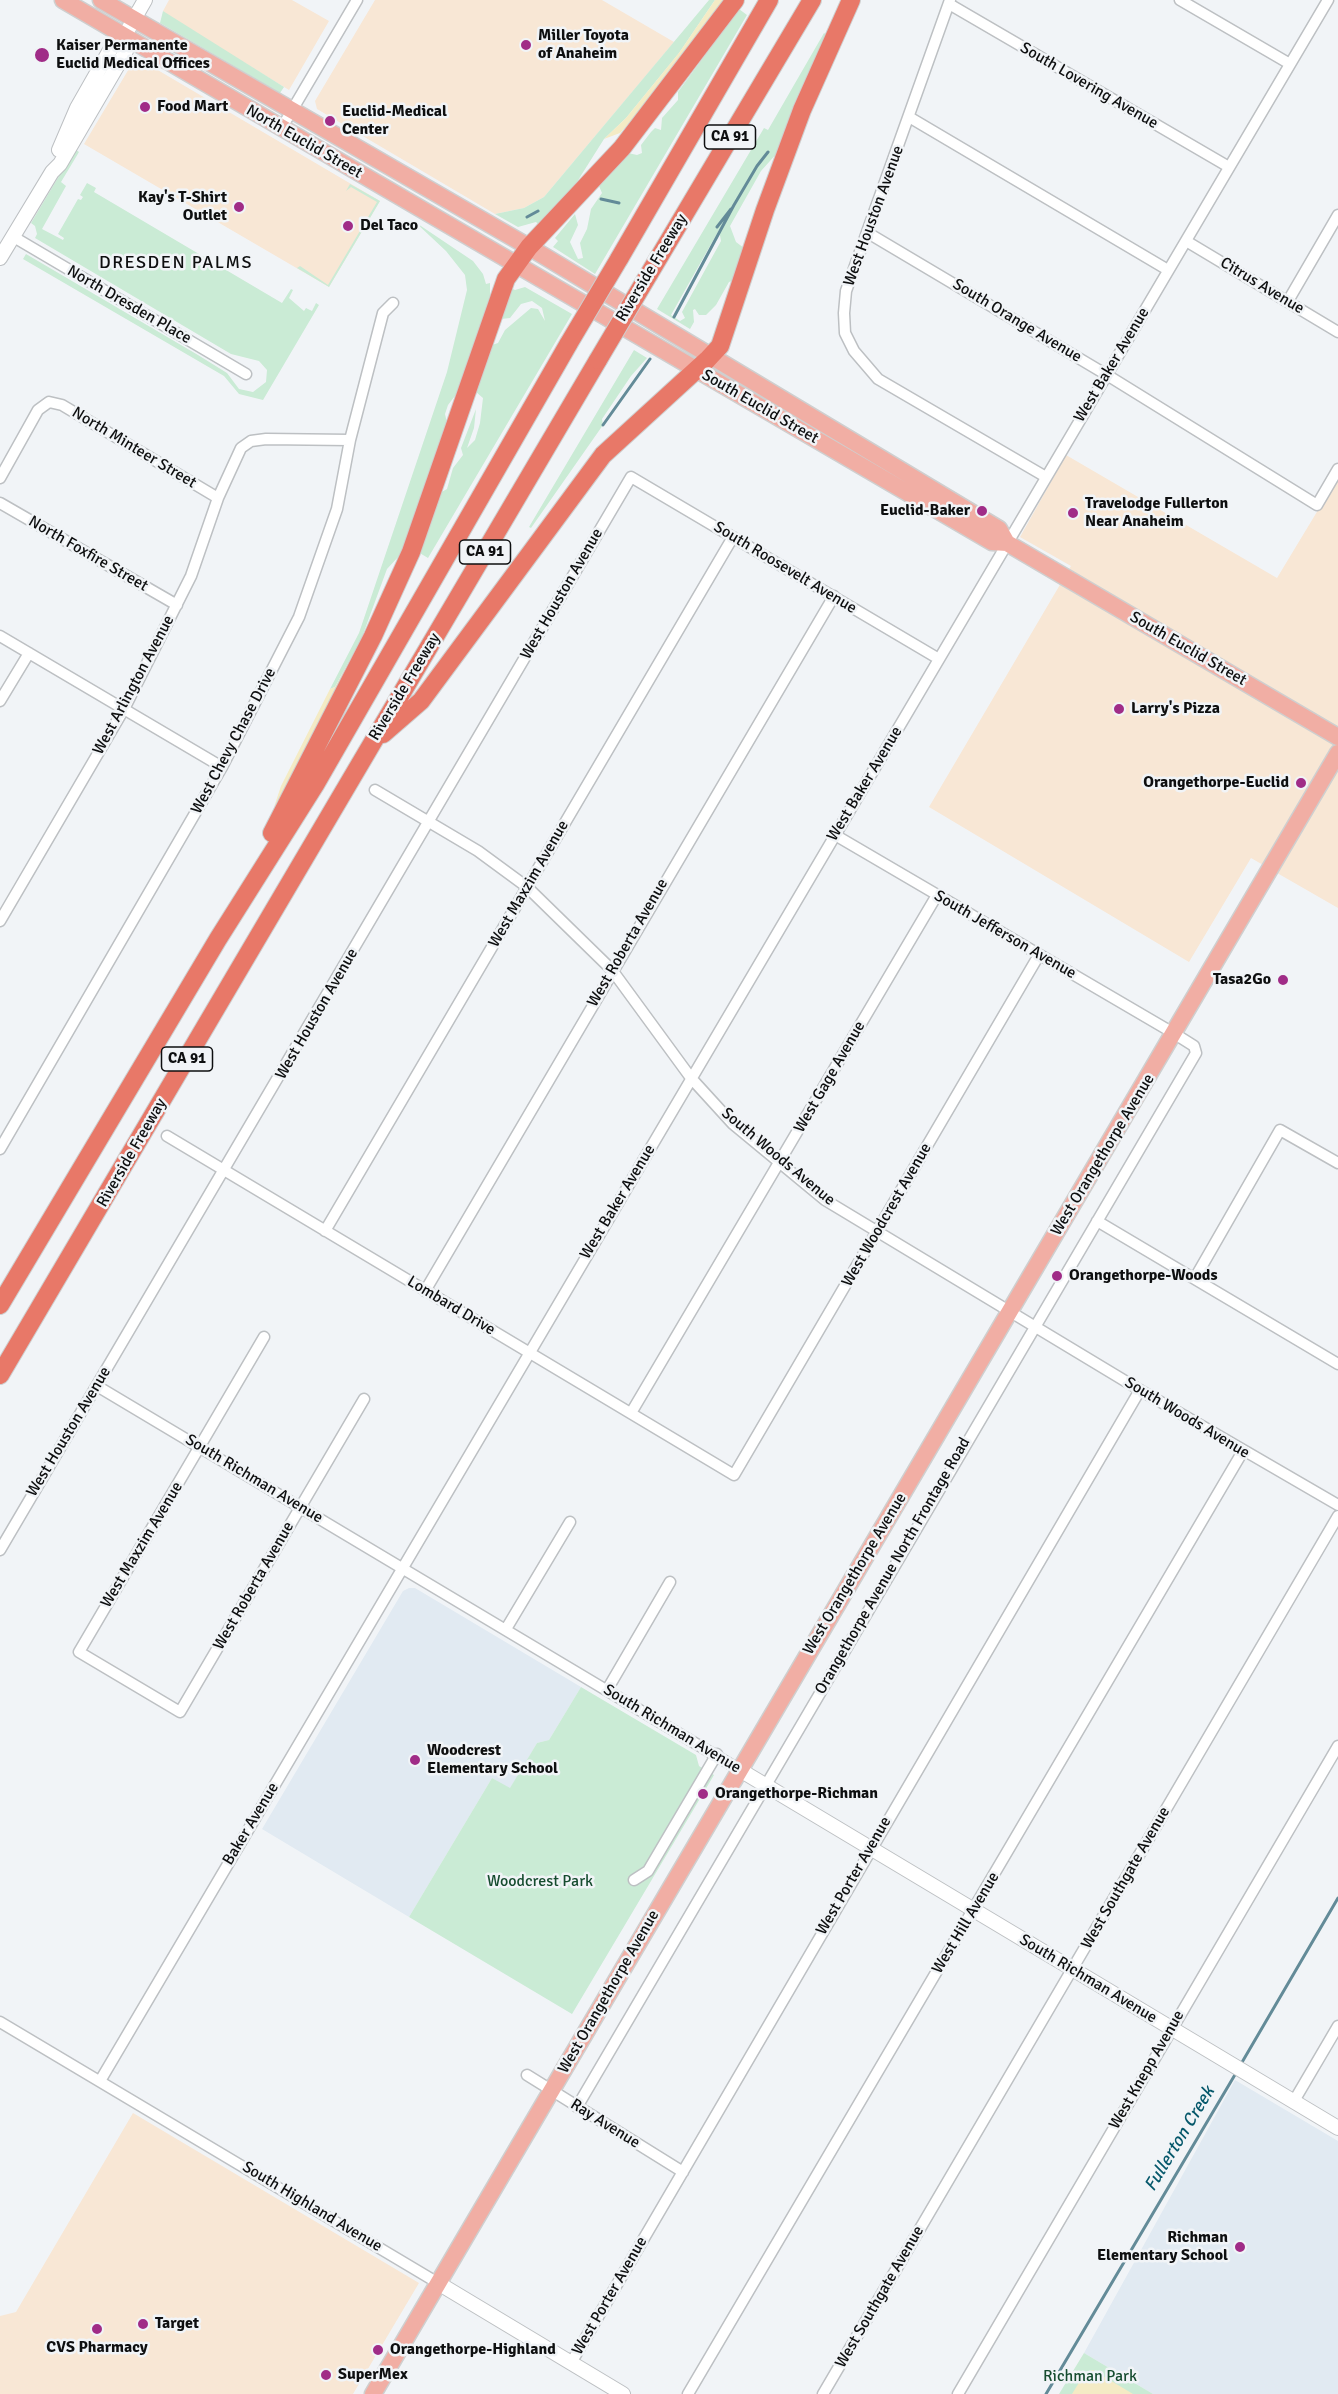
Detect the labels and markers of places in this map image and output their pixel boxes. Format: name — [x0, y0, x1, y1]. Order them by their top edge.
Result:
place label: Miller Toyota of Anaheim — [538, 26, 629, 64]
place label: Kaiser Permanente Euclid Medical Offices — [56, 36, 210, 74]
marker: Miller Toyota of Anaheim — [519, 38, 533, 52]
marker: Kaiser Permanente Euclid Medical Offices — [33, 46, 51, 64]
place label: Food Mart — [157, 97, 228, 117]
marker: Food Mart — [138, 100, 152, 114]
place label: Euclid-Medical Center — [342, 102, 447, 140]
marker: Euclid-Medical Center — [323, 114, 337, 128]
place label: Kay's T-Shirt Outlet — [138, 188, 227, 226]
marker: Kay's T-Shirt Outlet — [232, 200, 246, 214]
place label: Del Taco — [360, 216, 418, 236]
marker: Del Taco — [341, 219, 355, 233]
place label: Travelodge Fullerton Near Anaheim — [1085, 494, 1228, 532]
place label: Euclid-Baker — [880, 501, 970, 521]
marker: Euclid-Baker — [975, 504, 989, 518]
marker: Travelodge Fullerton Near Anaheim — [1066, 506, 1080, 520]
place label: Larry's Pizza — [1131, 699, 1220, 719]
marker: Larry's Pizza — [1112, 702, 1126, 716]
place label: Orangethorpe-Euclid — [1143, 773, 1289, 793]
marker: Orangethorpe-Euclid — [1294, 776, 1308, 790]
place label: Tasa2Go — [1213, 970, 1271, 990]
marker: Tasa2Go — [1276, 973, 1290, 987]
place label: Orangethorpe-Woods — [1069, 1266, 1218, 1286]
marker: Orangethorpe-Woods — [1050, 1269, 1064, 1283]
place label: Woodcrest Elementary School — [427, 1741, 558, 1779]
marker: Woodcrest Elementary School — [408, 1753, 422, 1767]
place label: Orangethorpe-Richman — [715, 1784, 878, 1804]
marker: Orangethorpe-Richman — [696, 1787, 710, 1801]
place label: Richman Elementary School — [1097, 2228, 1228, 2266]
marker: Richman Elementary School — [1233, 2240, 1247, 2254]
place label: Target — [155, 2314, 199, 2334]
marker: Target — [136, 2317, 150, 2331]
marker: CVS Pharmacy — [90, 2322, 104, 2336]
place label: CVS Pharmacy — [46, 2338, 148, 2358]
place label: Orangethorpe-Highland — [390, 2340, 556, 2360]
marker: Orangethorpe-Highland — [371, 2343, 385, 2357]
place label: SuperMex — [338, 2365, 408, 2385]
marker: SuperMex — [319, 2368, 333, 2382]

